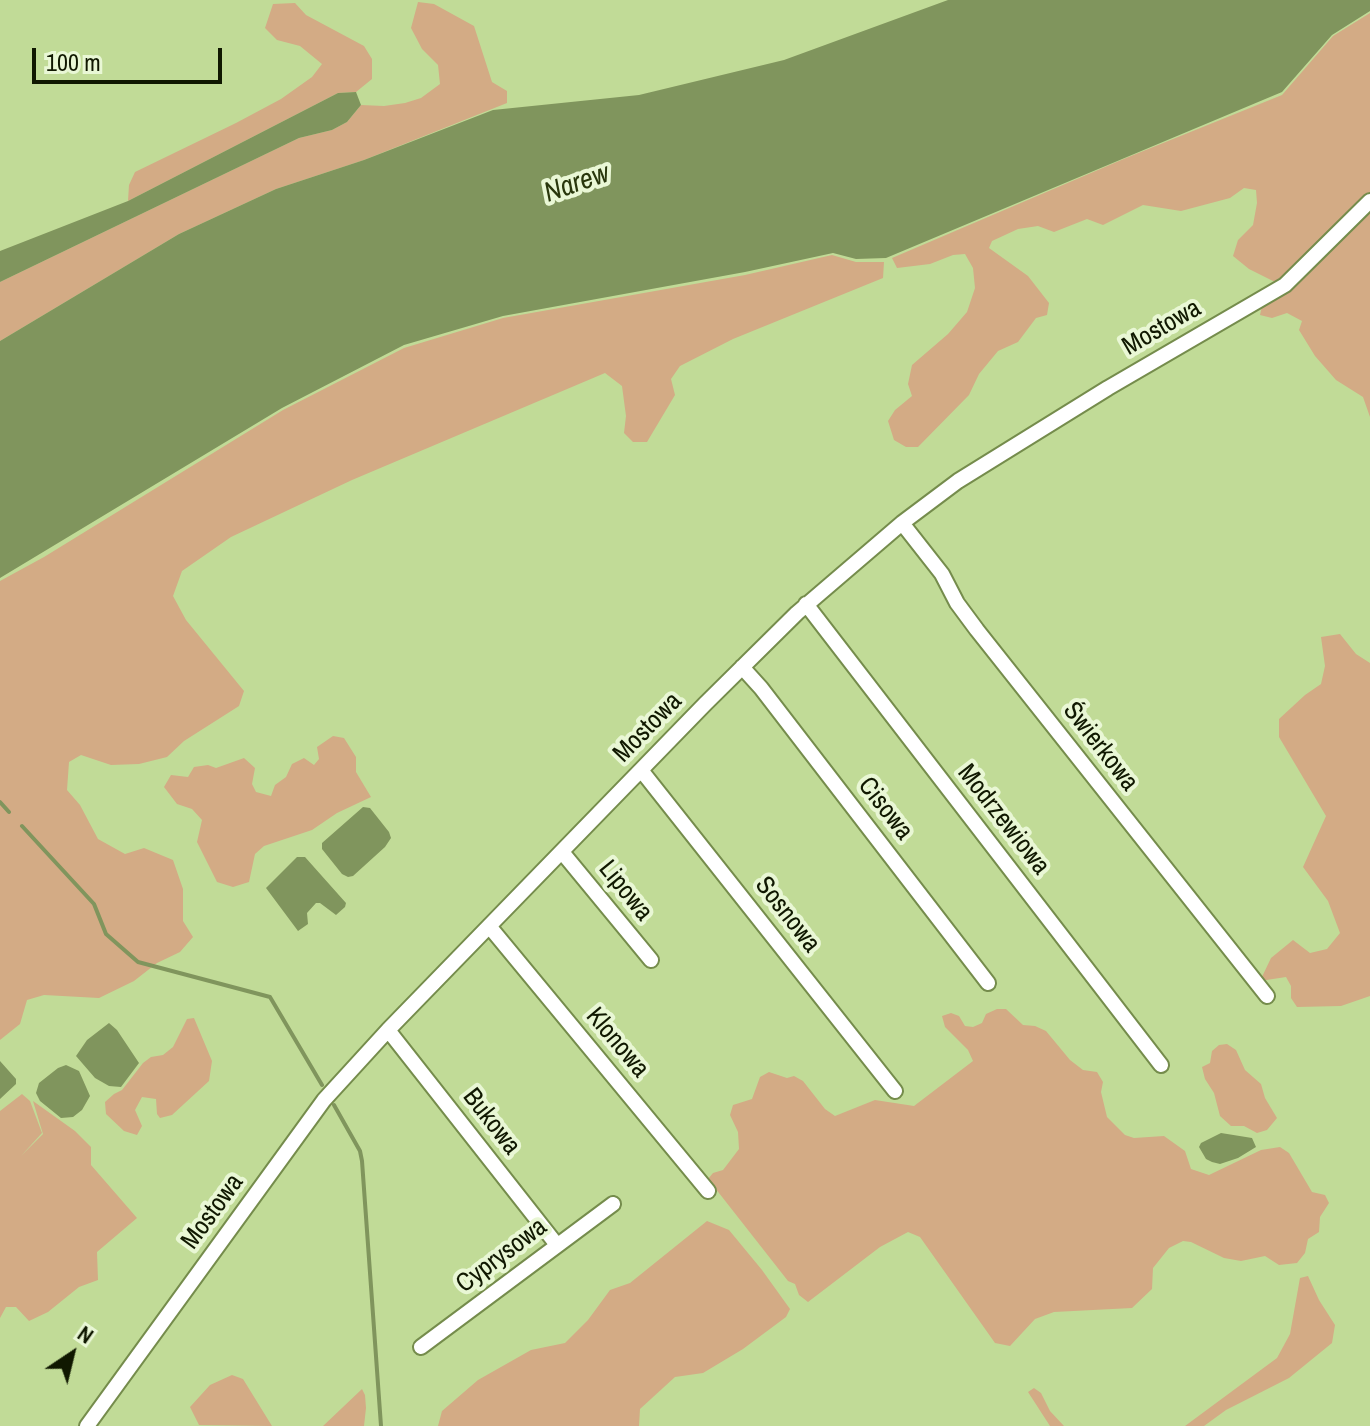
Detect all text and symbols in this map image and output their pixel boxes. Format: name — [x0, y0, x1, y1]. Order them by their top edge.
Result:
scale bar — [36, 32, 226, 82]
text: 100 m — [46, 46, 101, 78]
water label: Narew — [540, 157, 614, 211]
street label: Mostowa — [1117, 293, 1207, 363]
street label: Mostowa — [607, 686, 689, 770]
street label: Świerkowa — [1056, 696, 1144, 798]
street label: Modrzewiowa — [950, 759, 1056, 881]
street label: Cisowa — [851, 771, 919, 847]
street label: Lipowa — [591, 854, 659, 928]
street label: Sosnowa — [748, 871, 826, 959]
street label: Klonowa — [579, 1002, 655, 1084]
street label: Bukowa — [455, 1083, 527, 1161]
street label: Mostowa — [175, 1168, 251, 1256]
street label: Cyprysowa — [451, 1212, 553, 1300]
north arrow — [32, 1314, 112, 1394]
text: N — [72, 1318, 100, 1350]

